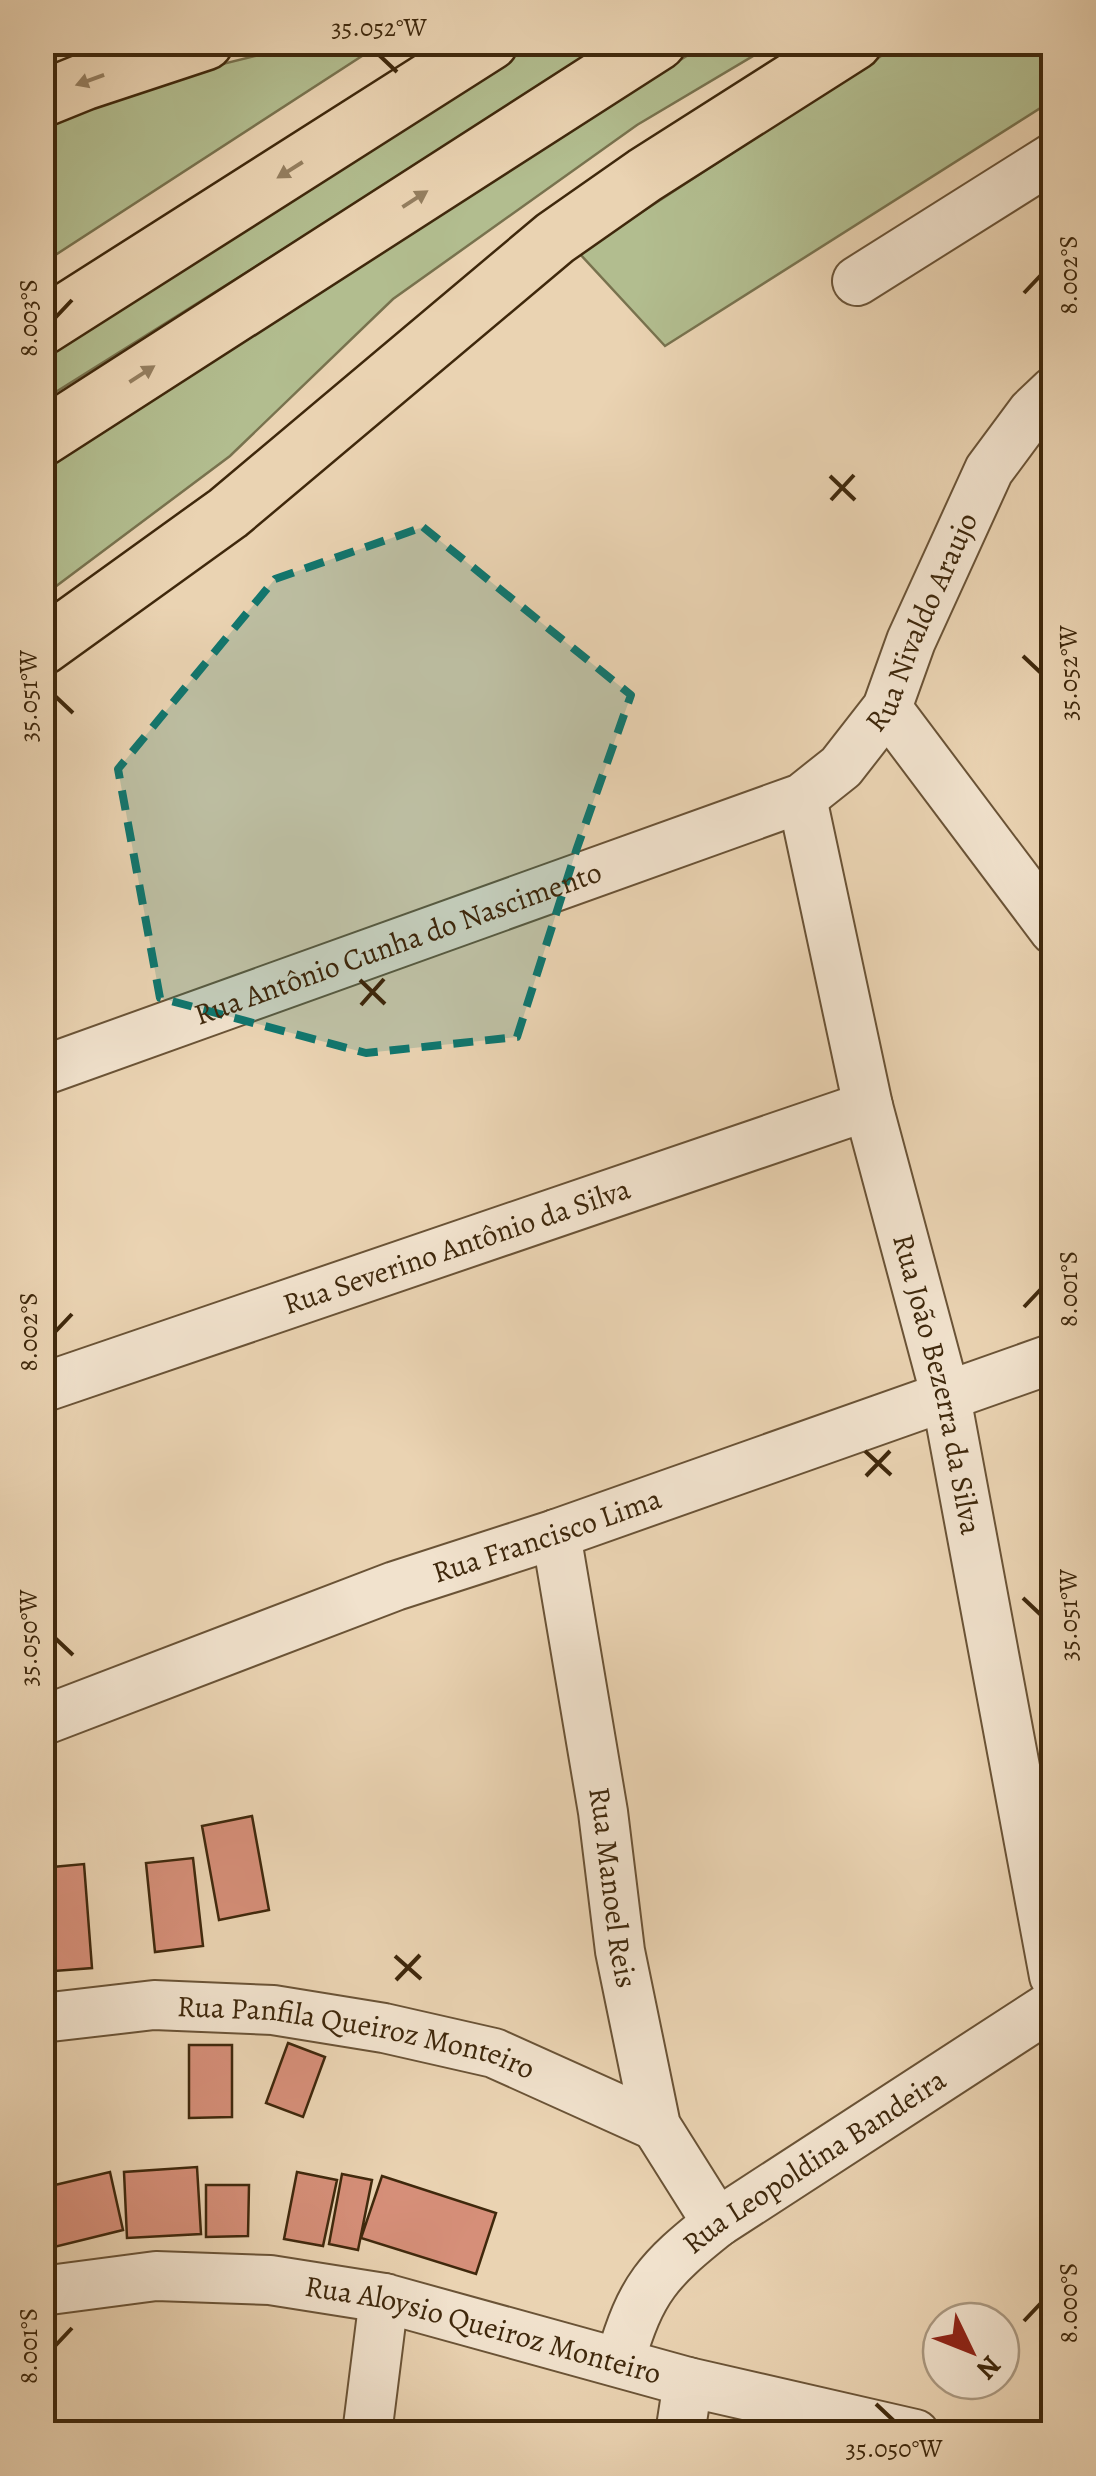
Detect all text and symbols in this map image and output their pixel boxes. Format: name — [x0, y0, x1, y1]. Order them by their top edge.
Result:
text: 35.052°W — [331, 11, 427, 45]
one-way arrow — [74, 73, 104, 88]
one-way arrow — [276, 161, 304, 179]
one-way arrow — [402, 190, 429, 208]
text: 8.002°S — [1052, 235, 1086, 315]
text: 8.003°S — [12, 279, 46, 357]
one-way arrow — [128, 366, 156, 384]
street label: Rua Nivaldo Araujo — [856, 506, 987, 740]
text: 35.052°W — [1052, 625, 1086, 721]
text: 35.051°W — [12, 649, 46, 742]
street label: Rua Antônio Cunha do Nascimento — [189, 852, 607, 1035]
street label: Rua Severino Antônio da Silva — [278, 1169, 635, 1324]
street label: Rua João Bezerra da Silva — [883, 1230, 991, 1538]
text: 8.001°S — [1052, 1251, 1086, 1327]
text: 8.002°S — [12, 1292, 46, 1372]
street label: Rua Francisco Lima — [427, 1478, 667, 1593]
text: 35.051°W — [1052, 1568, 1086, 1661]
text: 35.050°W — [12, 1589, 46, 1687]
street label: Rua Manoel Reis — [579, 1784, 647, 1991]
street label: Rua Panfila Queiroz Monteiro — [176, 1986, 541, 2089]
street label: Rua Leopoldina Bandeira — [674, 2060, 954, 2263]
text: 8.000°S — [1052, 2263, 1086, 2343]
street label: Rua Aloysio Queiroz Monteiro — [302, 2266, 666, 2394]
north arrow — [921, 2301, 1021, 2401]
text: 8.001°S — [12, 2308, 46, 2384]
text: N — [968, 2347, 1009, 2388]
text: 35.050°W — [845, 2432, 943, 2466]

